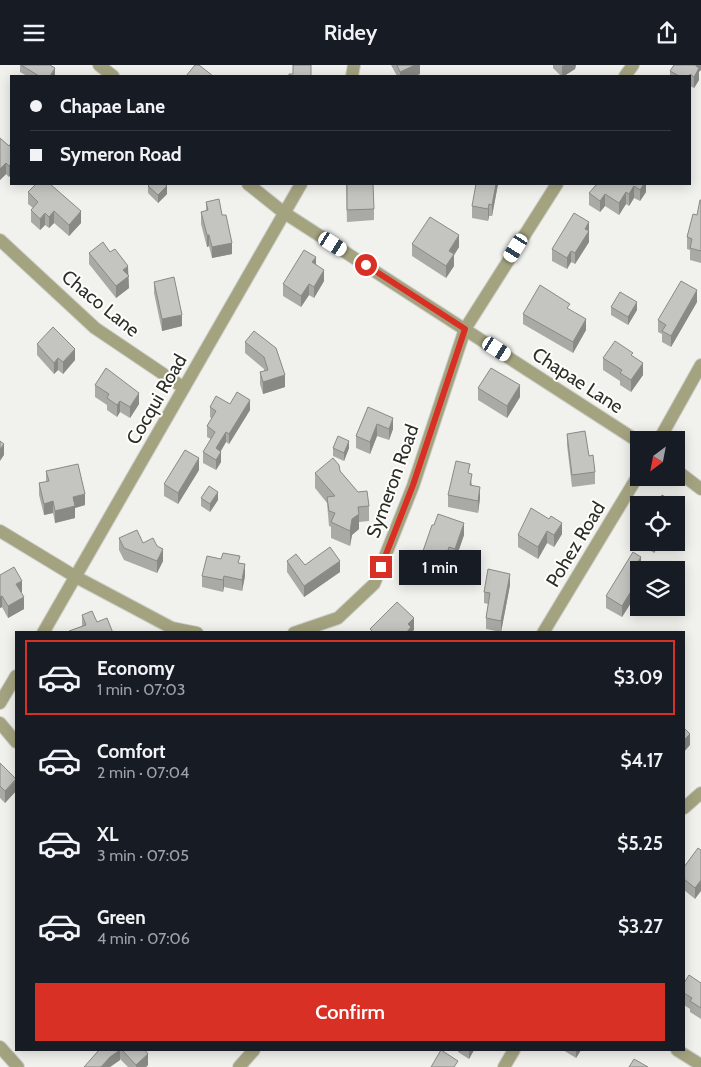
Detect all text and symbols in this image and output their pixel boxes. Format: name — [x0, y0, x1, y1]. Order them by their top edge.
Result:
icon: menu — [20, 19, 48, 47]
text: Ridey — [324, 19, 377, 46]
icon: share — [653, 19, 681, 47]
text: Chapae Lane — [60, 95, 165, 118]
text: Symeron Road — [60, 143, 182, 166]
car — [316, 230, 349, 258]
car — [501, 231, 530, 265]
route start — [355, 254, 377, 276]
street label: Chaco Lane — [57, 265, 144, 342]
car — [480, 335, 513, 363]
street label: Chapae Lane — [528, 343, 628, 418]
street label: Cocqui Road — [121, 350, 192, 448]
street label: Symeron Road — [361, 421, 424, 541]
north arrow — [630, 431, 685, 486]
map controls — [630, 431, 685, 616]
button: locate — [630, 496, 685, 551]
street label: Pohez Road — [541, 497, 610, 591]
callout: 1 min — [398, 549, 481, 585]
route end — [370, 556, 392, 578]
text: 1 min — [422, 558, 458, 577]
button: layers — [630, 561, 685, 616]
icon: car — [37, 655, 82, 700]
text: Economy — [97, 657, 175, 680]
text: $3.09 — [614, 666, 663, 689]
text: 1 min · 07:03 — [97, 680, 185, 699]
icon: car — [37, 738, 82, 783]
text: Comfort — [97, 740, 166, 763]
text: $4.17 — [620, 749, 663, 772]
text: 2 min · 07:04 — [97, 763, 189, 782]
icon: car — [37, 821, 82, 866]
text: XL — [97, 823, 118, 846]
text: $5.25 — [617, 832, 663, 855]
text: 3 min · 07:05 — [97, 846, 189, 865]
icon: car — [37, 904, 82, 949]
text: Green — [97, 906, 146, 929]
text: $3.27 — [618, 915, 663, 938]
text: 4 min · 07:06 — [97, 929, 190, 948]
button: Confirm — [35, 983, 665, 1041]

